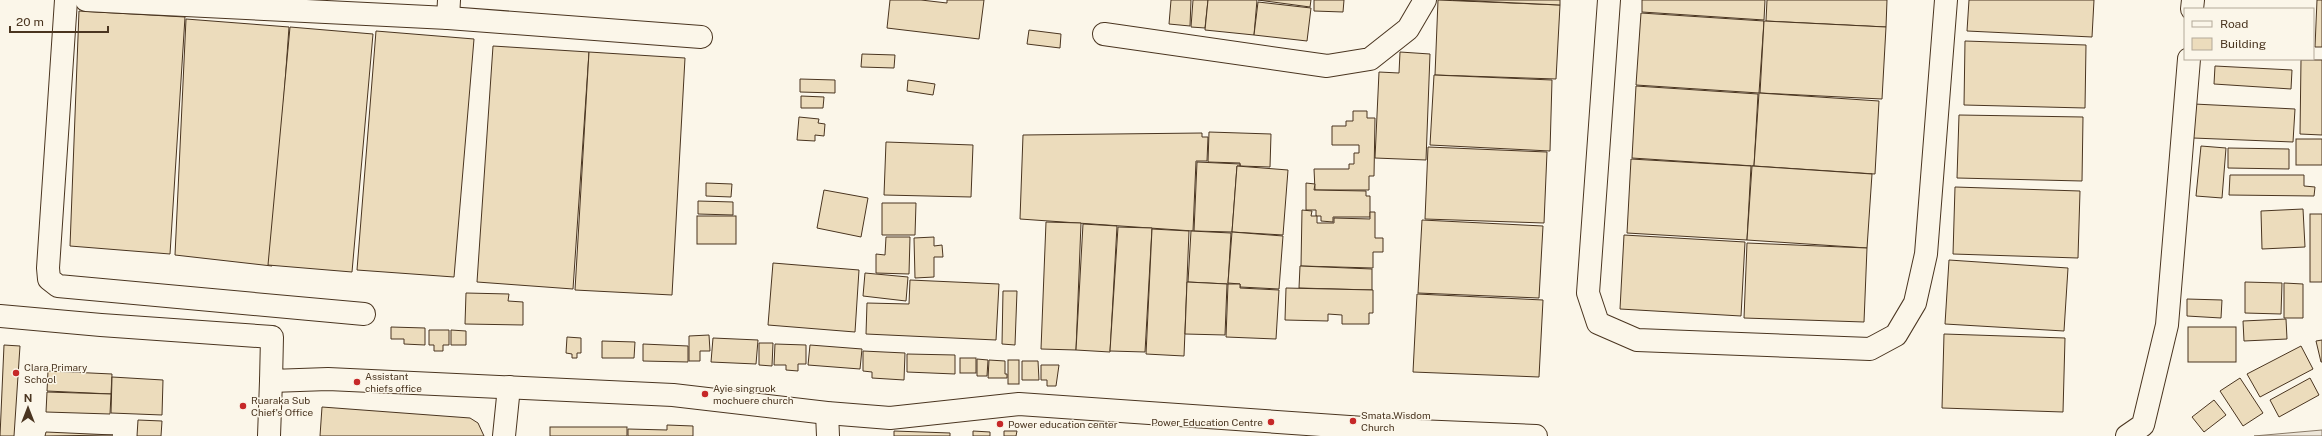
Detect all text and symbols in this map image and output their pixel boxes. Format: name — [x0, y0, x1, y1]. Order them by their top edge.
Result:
scale bar — [10, 8, 108, 34]
legend — [2184, 8, 2314, 60]
text: 20 m — [16, 15, 44, 29]
text: Road — [2220, 17, 2248, 31]
text: Building — [2220, 37, 2266, 51]
place label: Clara Primary School — [24, 361, 88, 385]
marker: Clara Primary School — [11, 368, 21, 378]
place label: Assistant chiefs office — [365, 370, 422, 394]
marker: Assistant chiefs office — [352, 377, 362, 387]
place label: Ayie singruok mochuere church — [713, 382, 794, 406]
north arrow — [8, 388, 48, 428]
marker: Ayie singruok mochuere church — [700, 389, 710, 399]
text: N — [24, 392, 32, 404]
place label: Ruaraka Sub Chief's Office — [251, 394, 314, 418]
marker: Ruaraka Sub Chief's Office — [238, 401, 248, 411]
place label: Smata Wisdom Church — [1361, 409, 1431, 433]
place label: Power Education Centre — [1151, 416, 1263, 428]
marker: Smata Wisdom Church — [1348, 416, 1358, 426]
marker: Power Education Centre — [1266, 417, 1276, 427]
place label: Power education center — [1008, 418, 1118, 430]
marker: Power education center — [995, 419, 1005, 429]

